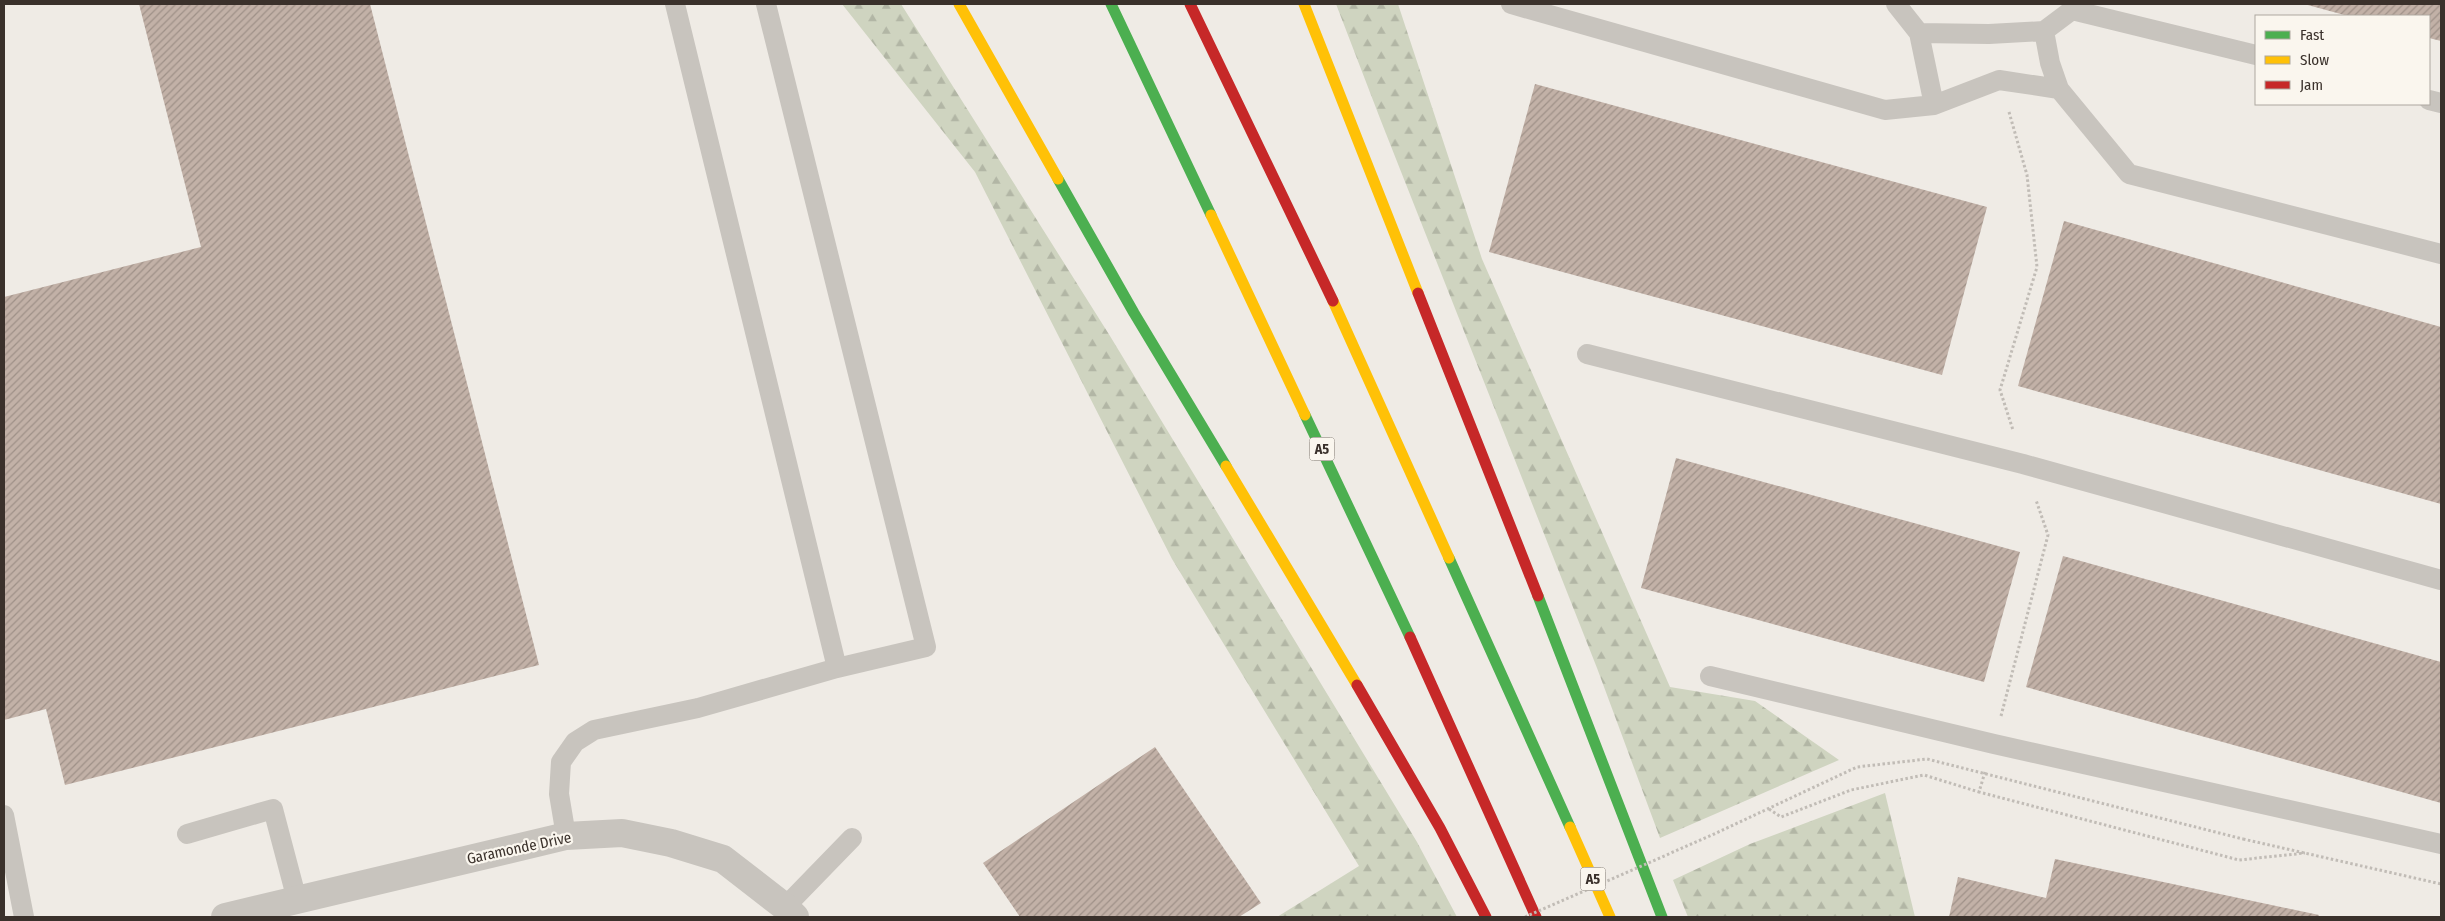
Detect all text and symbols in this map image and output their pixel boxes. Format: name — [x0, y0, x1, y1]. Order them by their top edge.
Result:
legend — [2255, 15, 2430, 105]
text: Fast — [2300, 26, 2324, 44]
text: Slow — [2300, 51, 2329, 69]
text: Jam — [2300, 76, 2323, 94]
road number: A5 — [1310, 438, 1334, 460]
street label: Garamonde Drive — [465, 828, 573, 868]
road number: A5 — [1580, 868, 1606, 891]

